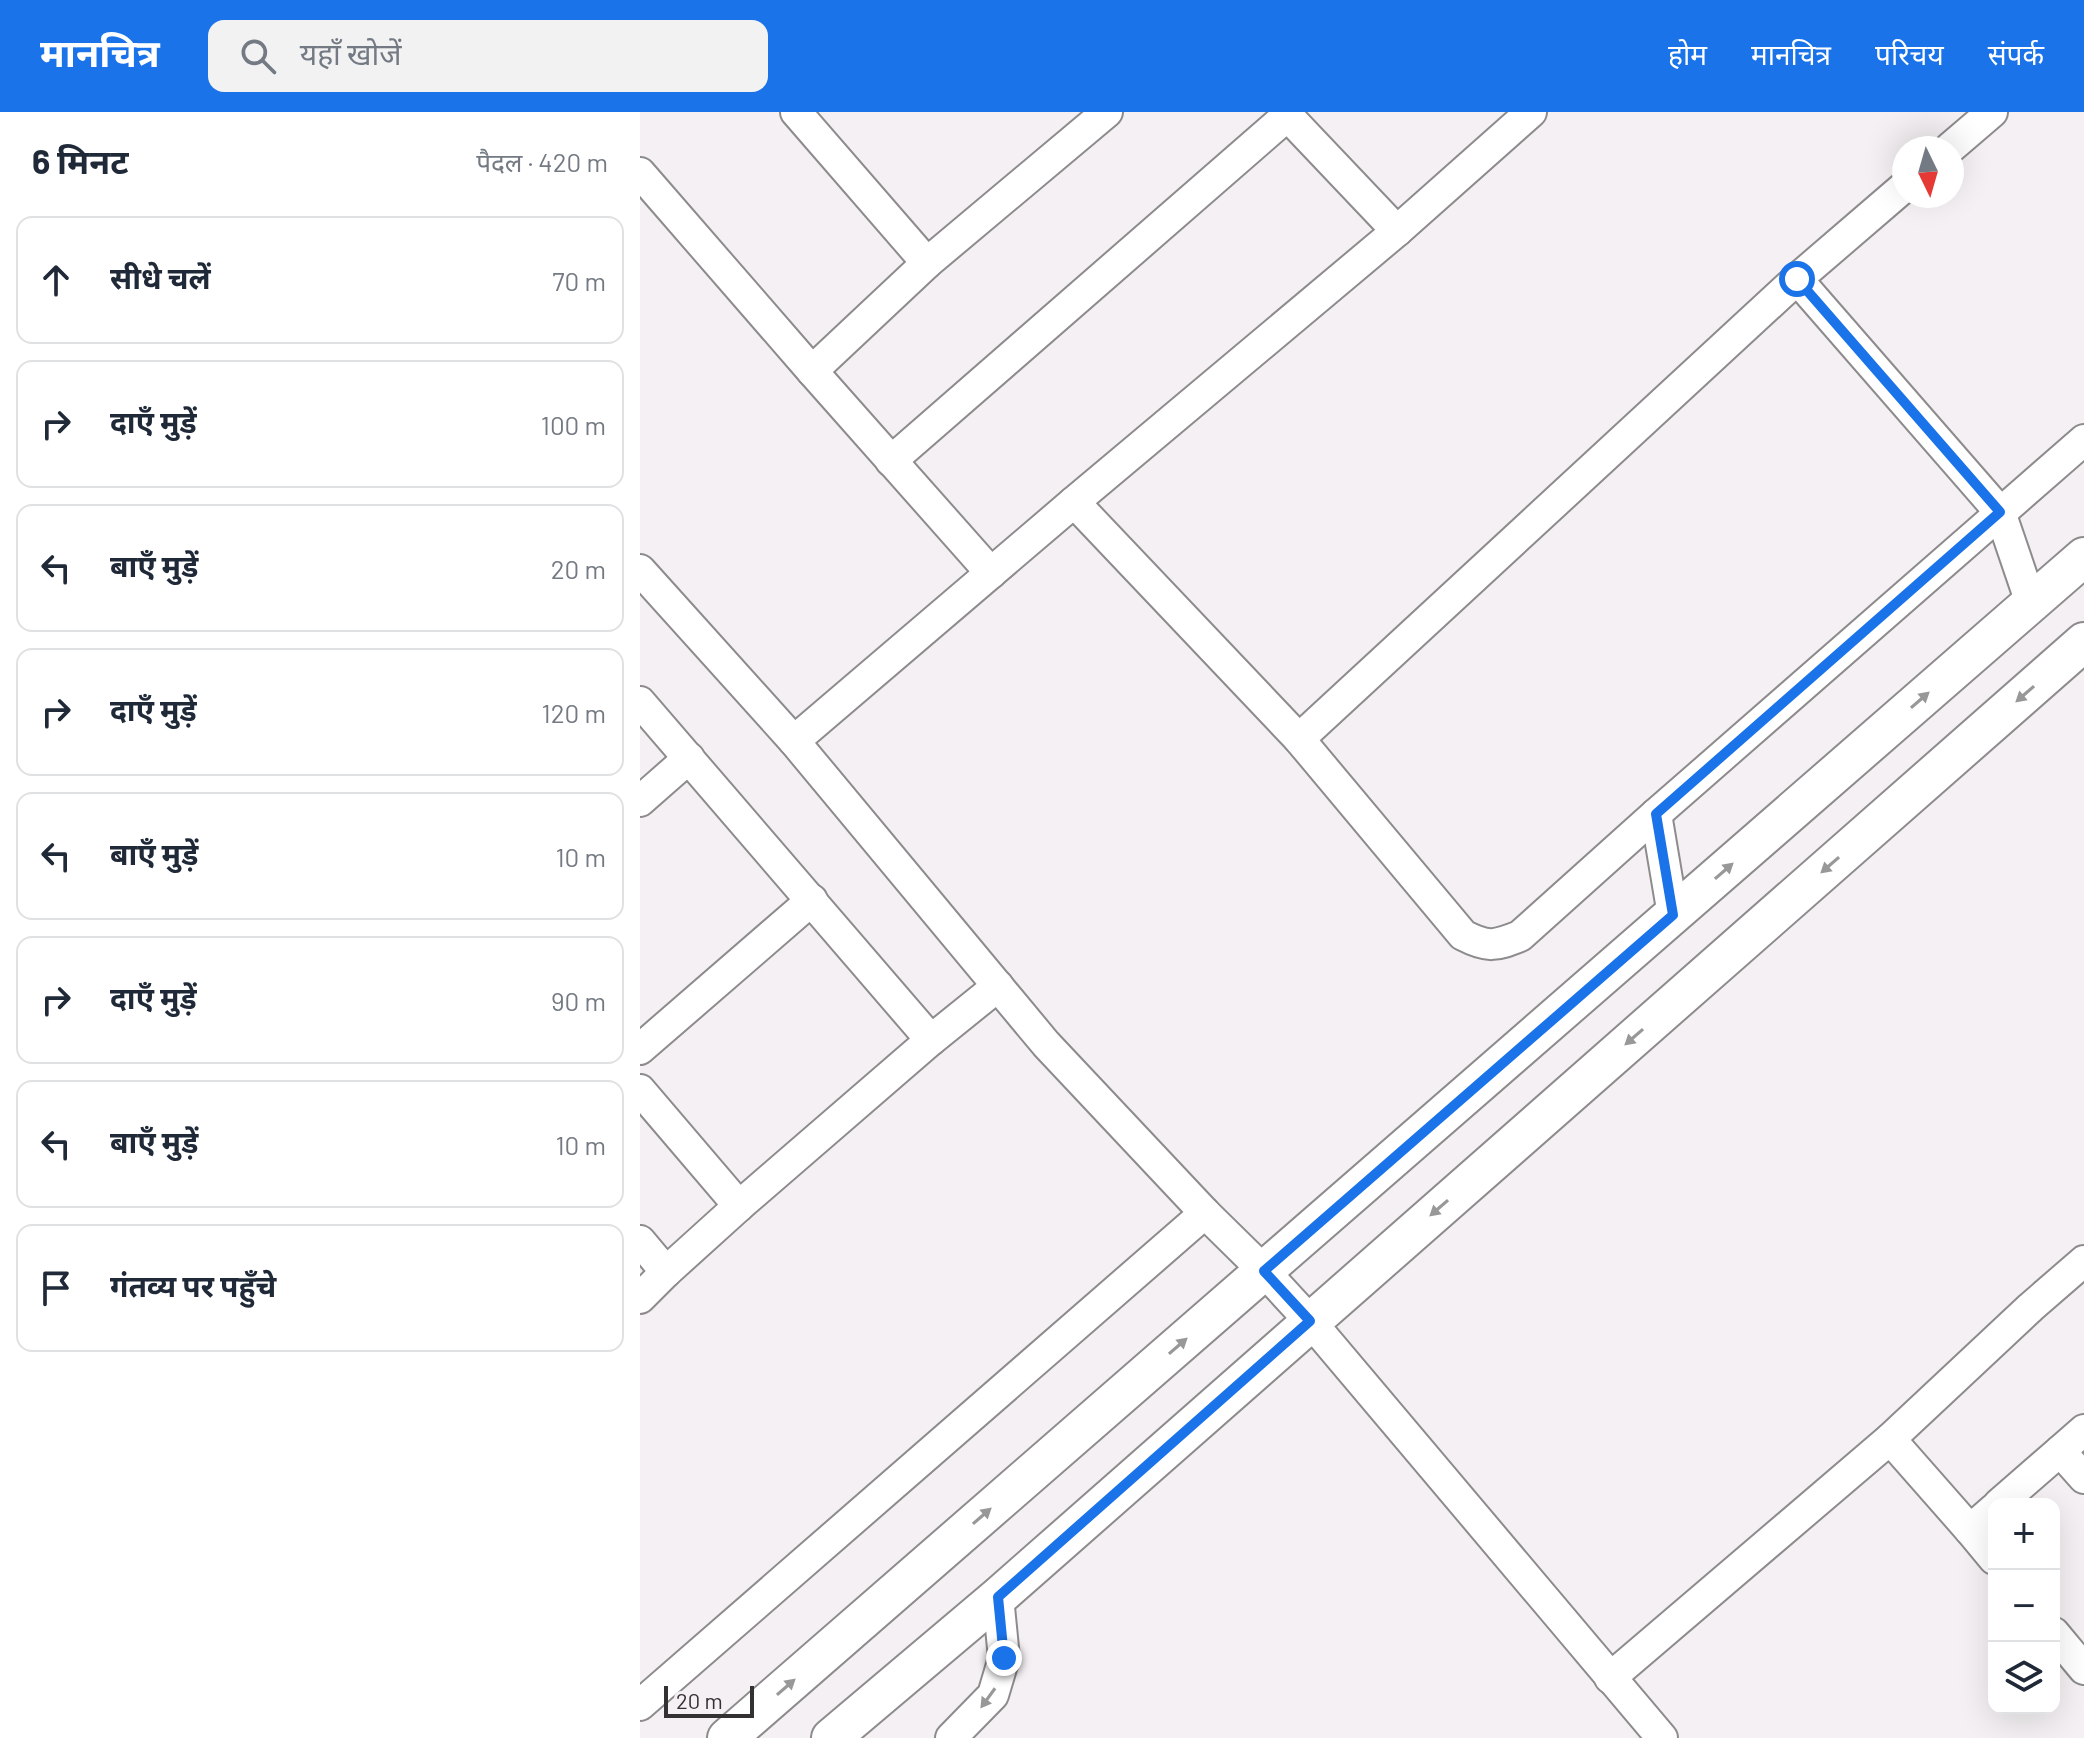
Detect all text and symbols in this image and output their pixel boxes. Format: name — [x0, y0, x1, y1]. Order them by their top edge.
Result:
search box — [208, 20, 768, 92]
text: मानचित्र — [40, 29, 160, 75]
icon: search — [236, 34, 280, 78]
text: यहाँ खोजें — [300, 35, 401, 71]
text: होम — [1668, 37, 1707, 71]
text: मानचित्र — [1751, 37, 1831, 71]
text: परिचय — [1875, 37, 1944, 71]
text: संपर्क — [1988, 37, 2044, 71]
north arrow — [1892, 136, 1964, 208]
text: 6 मिनट — [32, 140, 128, 181]
text: पैदल · 420 m — [476, 146, 608, 177]
icon: ahead — [34, 258, 78, 302]
text: सीधे चलें — [110, 259, 211, 295]
route start — [1779, 261, 1815, 297]
text: 70 m — [552, 265, 606, 296]
icon: right — [34, 402, 78, 446]
text: दाएँ मुड़ें — [110, 403, 197, 439]
text: 100 m — [541, 409, 606, 440]
icon: left — [34, 546, 78, 590]
text: बाएँ मुड़ें — [110, 547, 198, 583]
text: 20 m — [551, 553, 606, 584]
one-way arrow — [2016, 685, 2036, 702]
icon: right — [34, 690, 78, 734]
text: दाएँ मुड़ें — [110, 691, 197, 727]
one-way arrow — [1910, 692, 1930, 709]
text: 120 m — [542, 697, 606, 728]
icon: left — [34, 834, 78, 878]
text: बाएँ मुड़ें — [110, 835, 198, 871]
text: 10 m — [556, 841, 606, 872]
one-way arrow — [1820, 856, 1840, 873]
one-way arrow — [1714, 863, 1734, 880]
icon: right — [34, 978, 78, 1022]
text: दाएँ मुड़ें — [110, 979, 197, 1015]
text: 90 m — [551, 985, 606, 1016]
one-way arrow — [1625, 1027, 1644, 1045]
icon: left — [34, 1122, 78, 1166]
text: बाएँ मुड़ें — [110, 1123, 198, 1159]
text: 10 m — [556, 1129, 606, 1160]
one-way arrow — [1429, 1199, 1449, 1216]
icon: arrive — [34, 1266, 78, 1310]
text: गंतव्य पर पहुँचे — [110, 1267, 276, 1303]
one-way arrow — [1168, 1338, 1188, 1355]
map controls — [1988, 1498, 2060, 1714]
button: + — [1988, 1498, 2060, 1570]
one-way arrow — [972, 1508, 992, 1525]
button: − — [1988, 1570, 2060, 1642]
route end — [986, 1640, 1022, 1676]
button: layers — [1988, 1642, 2060, 1714]
one-way arrow — [776, 1679, 796, 1696]
scale bar — [664, 1682, 754, 1718]
text: 20 m — [676, 1687, 723, 1713]
one-way arrow — [980, 1687, 996, 1709]

